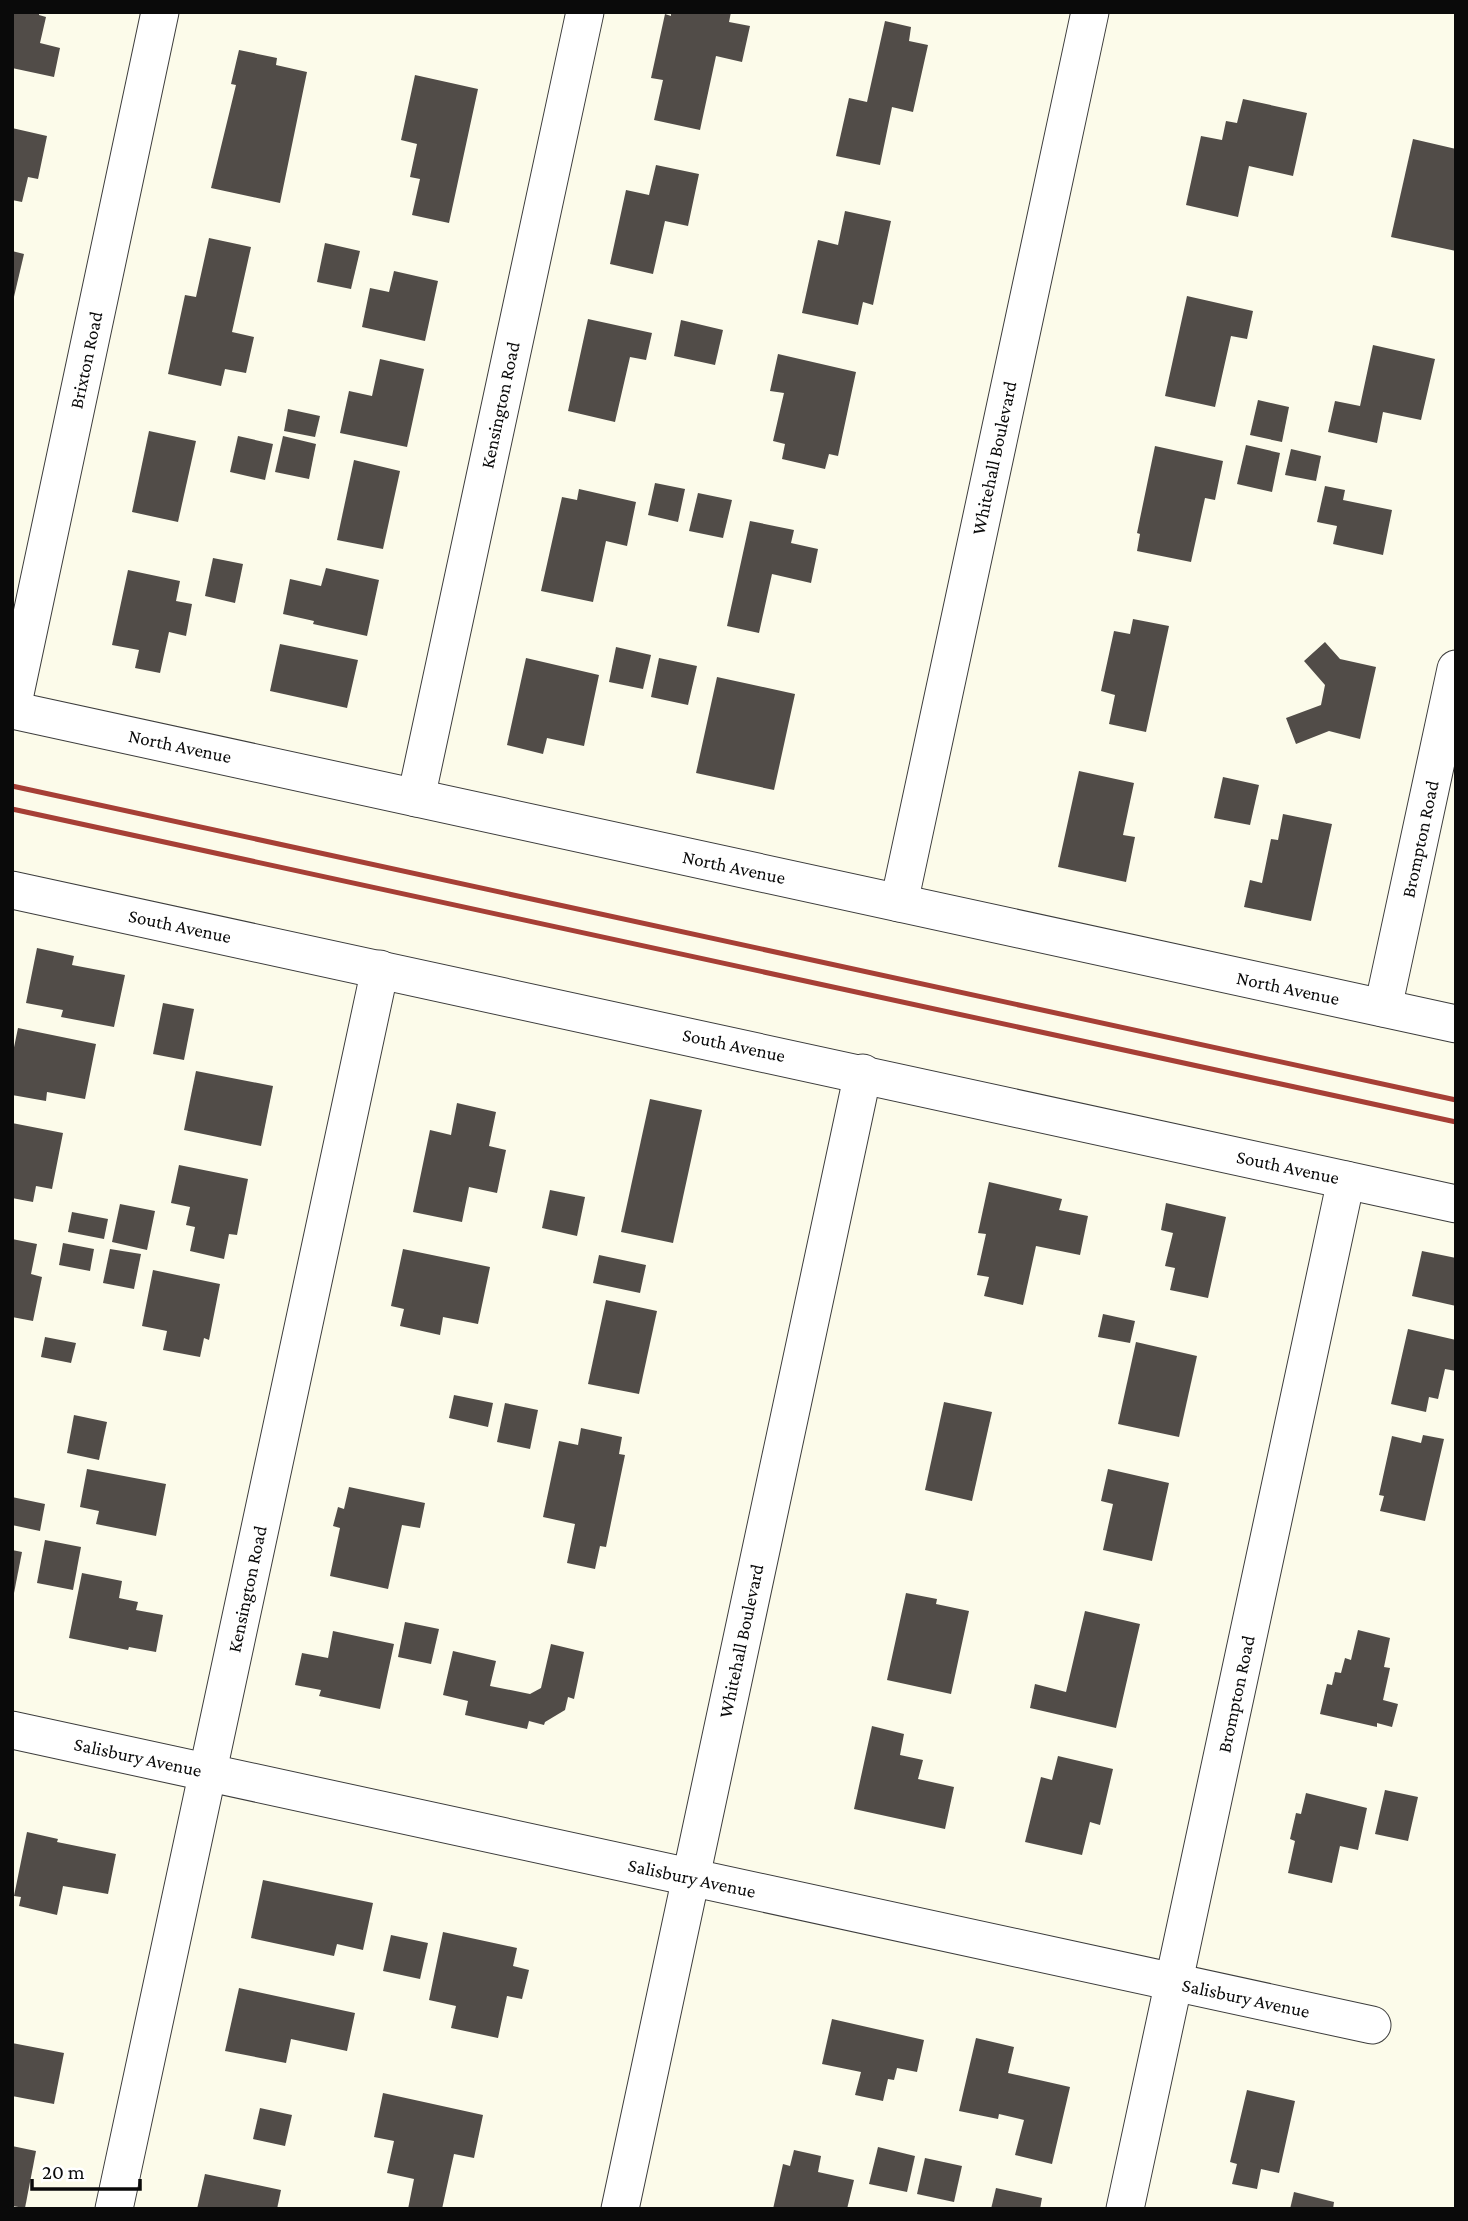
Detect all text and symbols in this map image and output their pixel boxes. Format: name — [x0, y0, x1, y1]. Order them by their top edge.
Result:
street label: Brixton Road — [65, 310, 107, 410]
street label: Kensington Road — [476, 340, 524, 470]
street label: Whitehall Boulevard — [967, 379, 1021, 537]
street label: North Avenue — [127, 725, 233, 767]
street label: Brompton Road — [1397, 778, 1443, 900]
street label: North Avenue — [681, 846, 787, 888]
street label: South Avenue — [127, 905, 233, 947]
street label: North Avenue — [1235, 967, 1341, 1009]
street label: South Avenue — [681, 1024, 787, 1066]
street label: South Avenue — [1235, 1146, 1341, 1188]
street label: Kensington Road — [223, 1524, 271, 1654]
street label: Whitehall Boulevard — [714, 1562, 768, 1720]
street label: Brompton Road — [1213, 1633, 1259, 1755]
street label: Salisbury Avenue — [72, 1733, 204, 1781]
street label: Salisbury Avenue — [626, 1854, 758, 1902]
street label: Salisbury Avenue — [1180, 1974, 1312, 2022]
scale bar — [32, 2148, 140, 2192]
text: 20 m — [42, 2160, 85, 2184]

